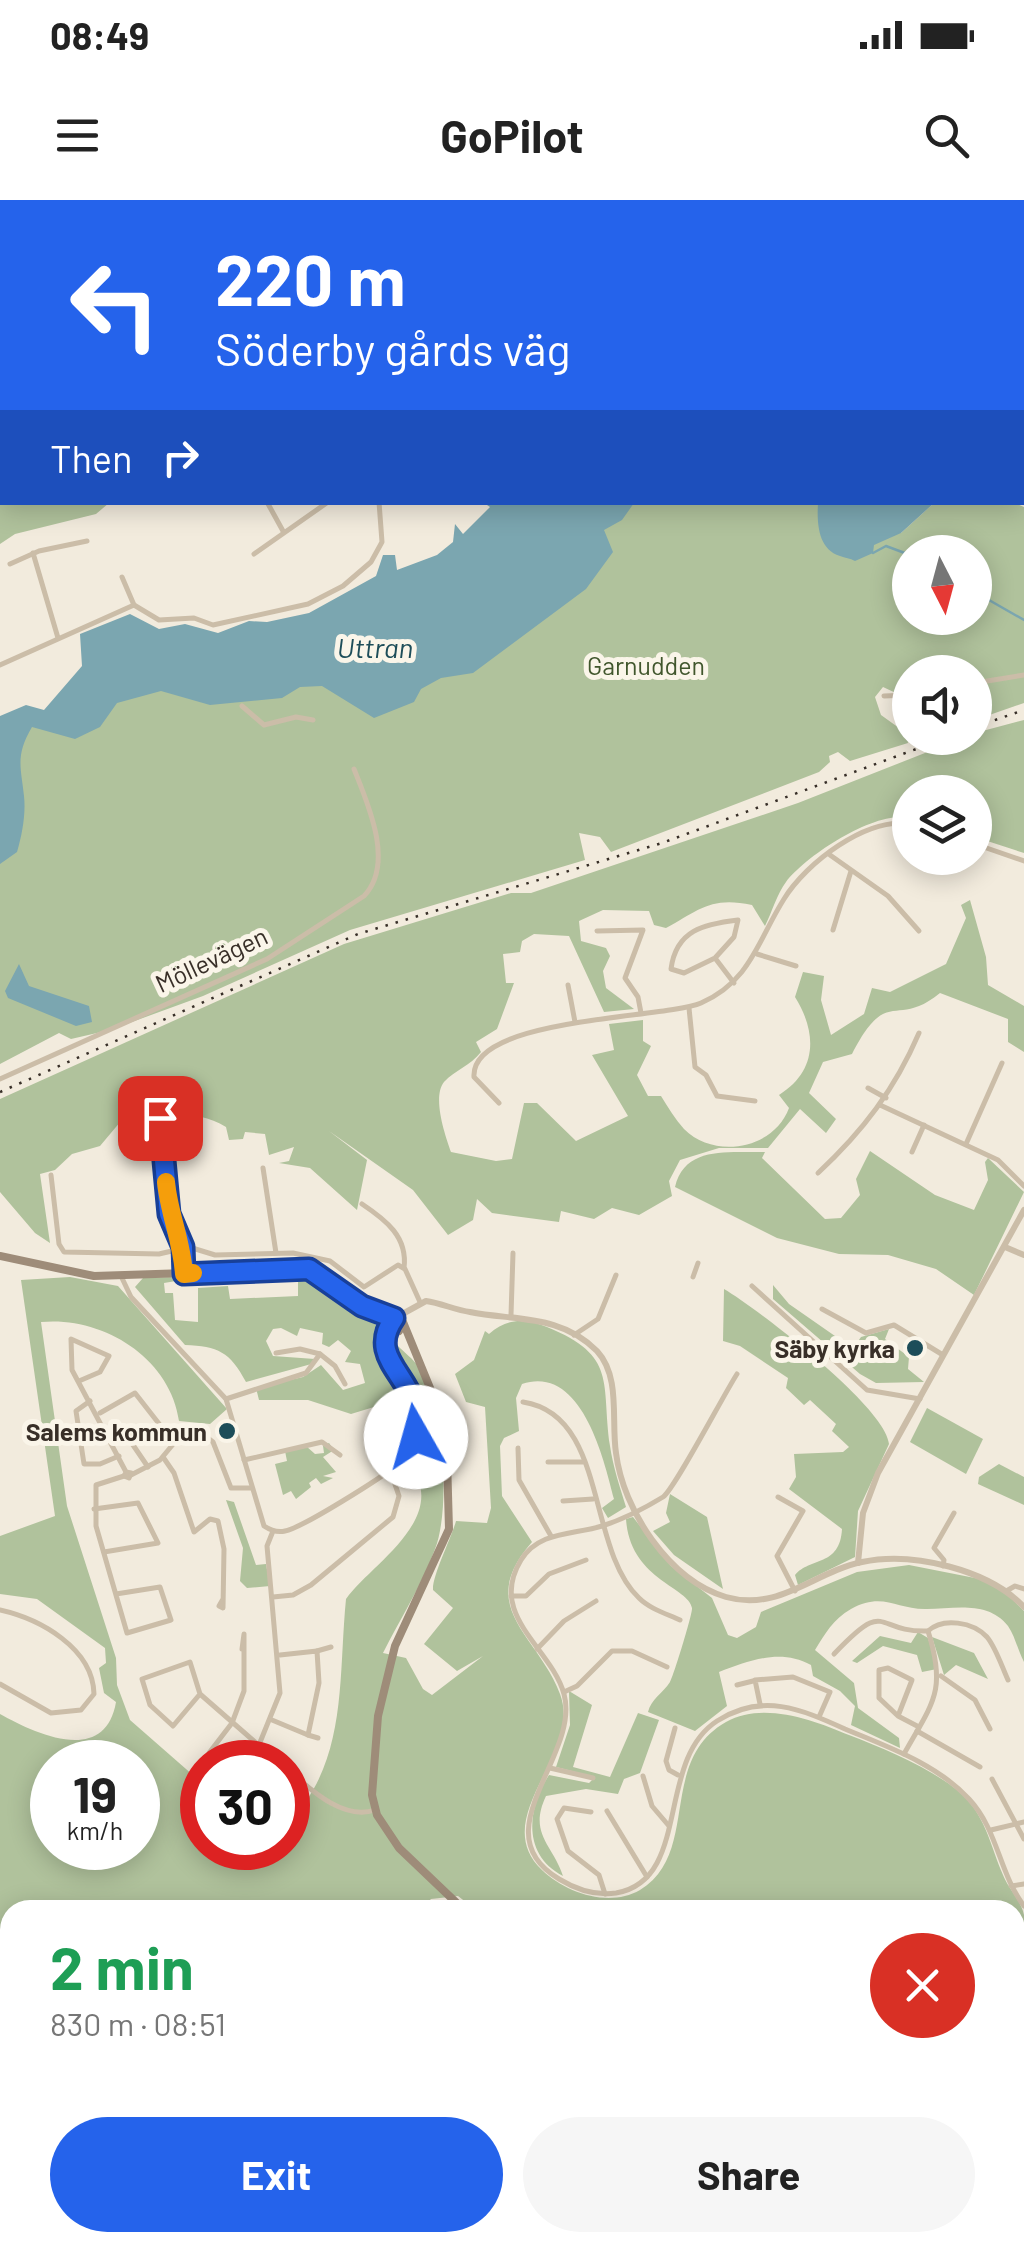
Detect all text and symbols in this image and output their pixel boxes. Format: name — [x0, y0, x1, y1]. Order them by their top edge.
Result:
text: 08:49 — [50, 12, 149, 58]
icon: menu — [50, 108, 105, 163]
text: GoPilot — [440, 108, 584, 162]
icon: search — [919, 108, 974, 163]
text: 220 m — [215, 236, 406, 320]
icon: left — [50, 240, 180, 370]
text: Söderby gårds väg — [215, 321, 571, 375]
icon: right — [153, 430, 208, 485]
text: Then — [50, 435, 133, 481]
north arrow — [892, 535, 992, 635]
map controls — [892, 535, 992, 875]
water label: Uttran — [337, 630, 413, 664]
park label: Garnudden — [587, 650, 705, 680]
button: sound — [892, 655, 992, 755]
button: layers — [892, 775, 992, 875]
street label: Möllevägen — [150, 920, 272, 998]
pin — [118, 1076, 203, 1161]
icon: arrive — [133, 1091, 188, 1146]
place label: Säby kyrka — [774, 1333, 895, 1363]
marker: Säby kyrka — [904, 1337, 926, 1359]
position arrow — [364, 1385, 468, 1489]
place label: Salems kommun — [26, 1416, 207, 1446]
marker: Salems kommun — [216, 1420, 238, 1442]
speed limit sign: 30 — [180, 1740, 310, 1870]
text: 19 — [73, 1763, 117, 1823]
text: km/h — [67, 1815, 123, 1845]
text: 2 min — [50, 1930, 194, 2002]
button: close — [870, 1933, 975, 2038]
text: 830 m · 08:51 — [50, 2004, 226, 2042]
button: Exit — [50, 2117, 503, 2232]
button: Share — [523, 2117, 975, 2232]

